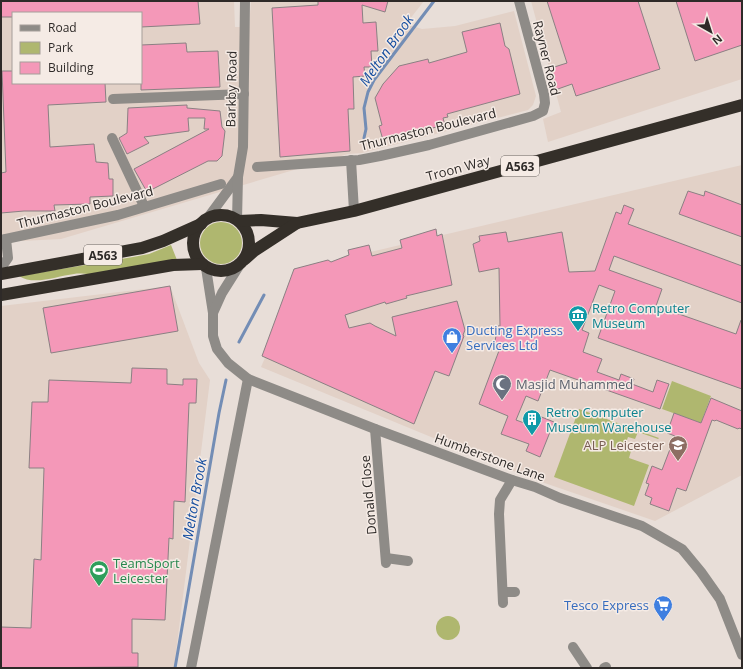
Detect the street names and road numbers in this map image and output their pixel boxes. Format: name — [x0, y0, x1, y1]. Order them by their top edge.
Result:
street label: Rayner Road — [529, 19, 565, 97]
street label: Barkby Road — [221, 51, 241, 127]
street label: Thurmaston Boulevard — [358, 103, 498, 155]
street label: Troon Way — [424, 151, 492, 185]
road number: A563 — [501, 156, 539, 176]
street label: Thurmaston Boulevard — [15, 181, 155, 233]
road number: A563 — [84, 245, 122, 265]
street label: Humberstone Lane — [432, 429, 548, 485]
street label: Donald Close — [356, 454, 380, 536]

